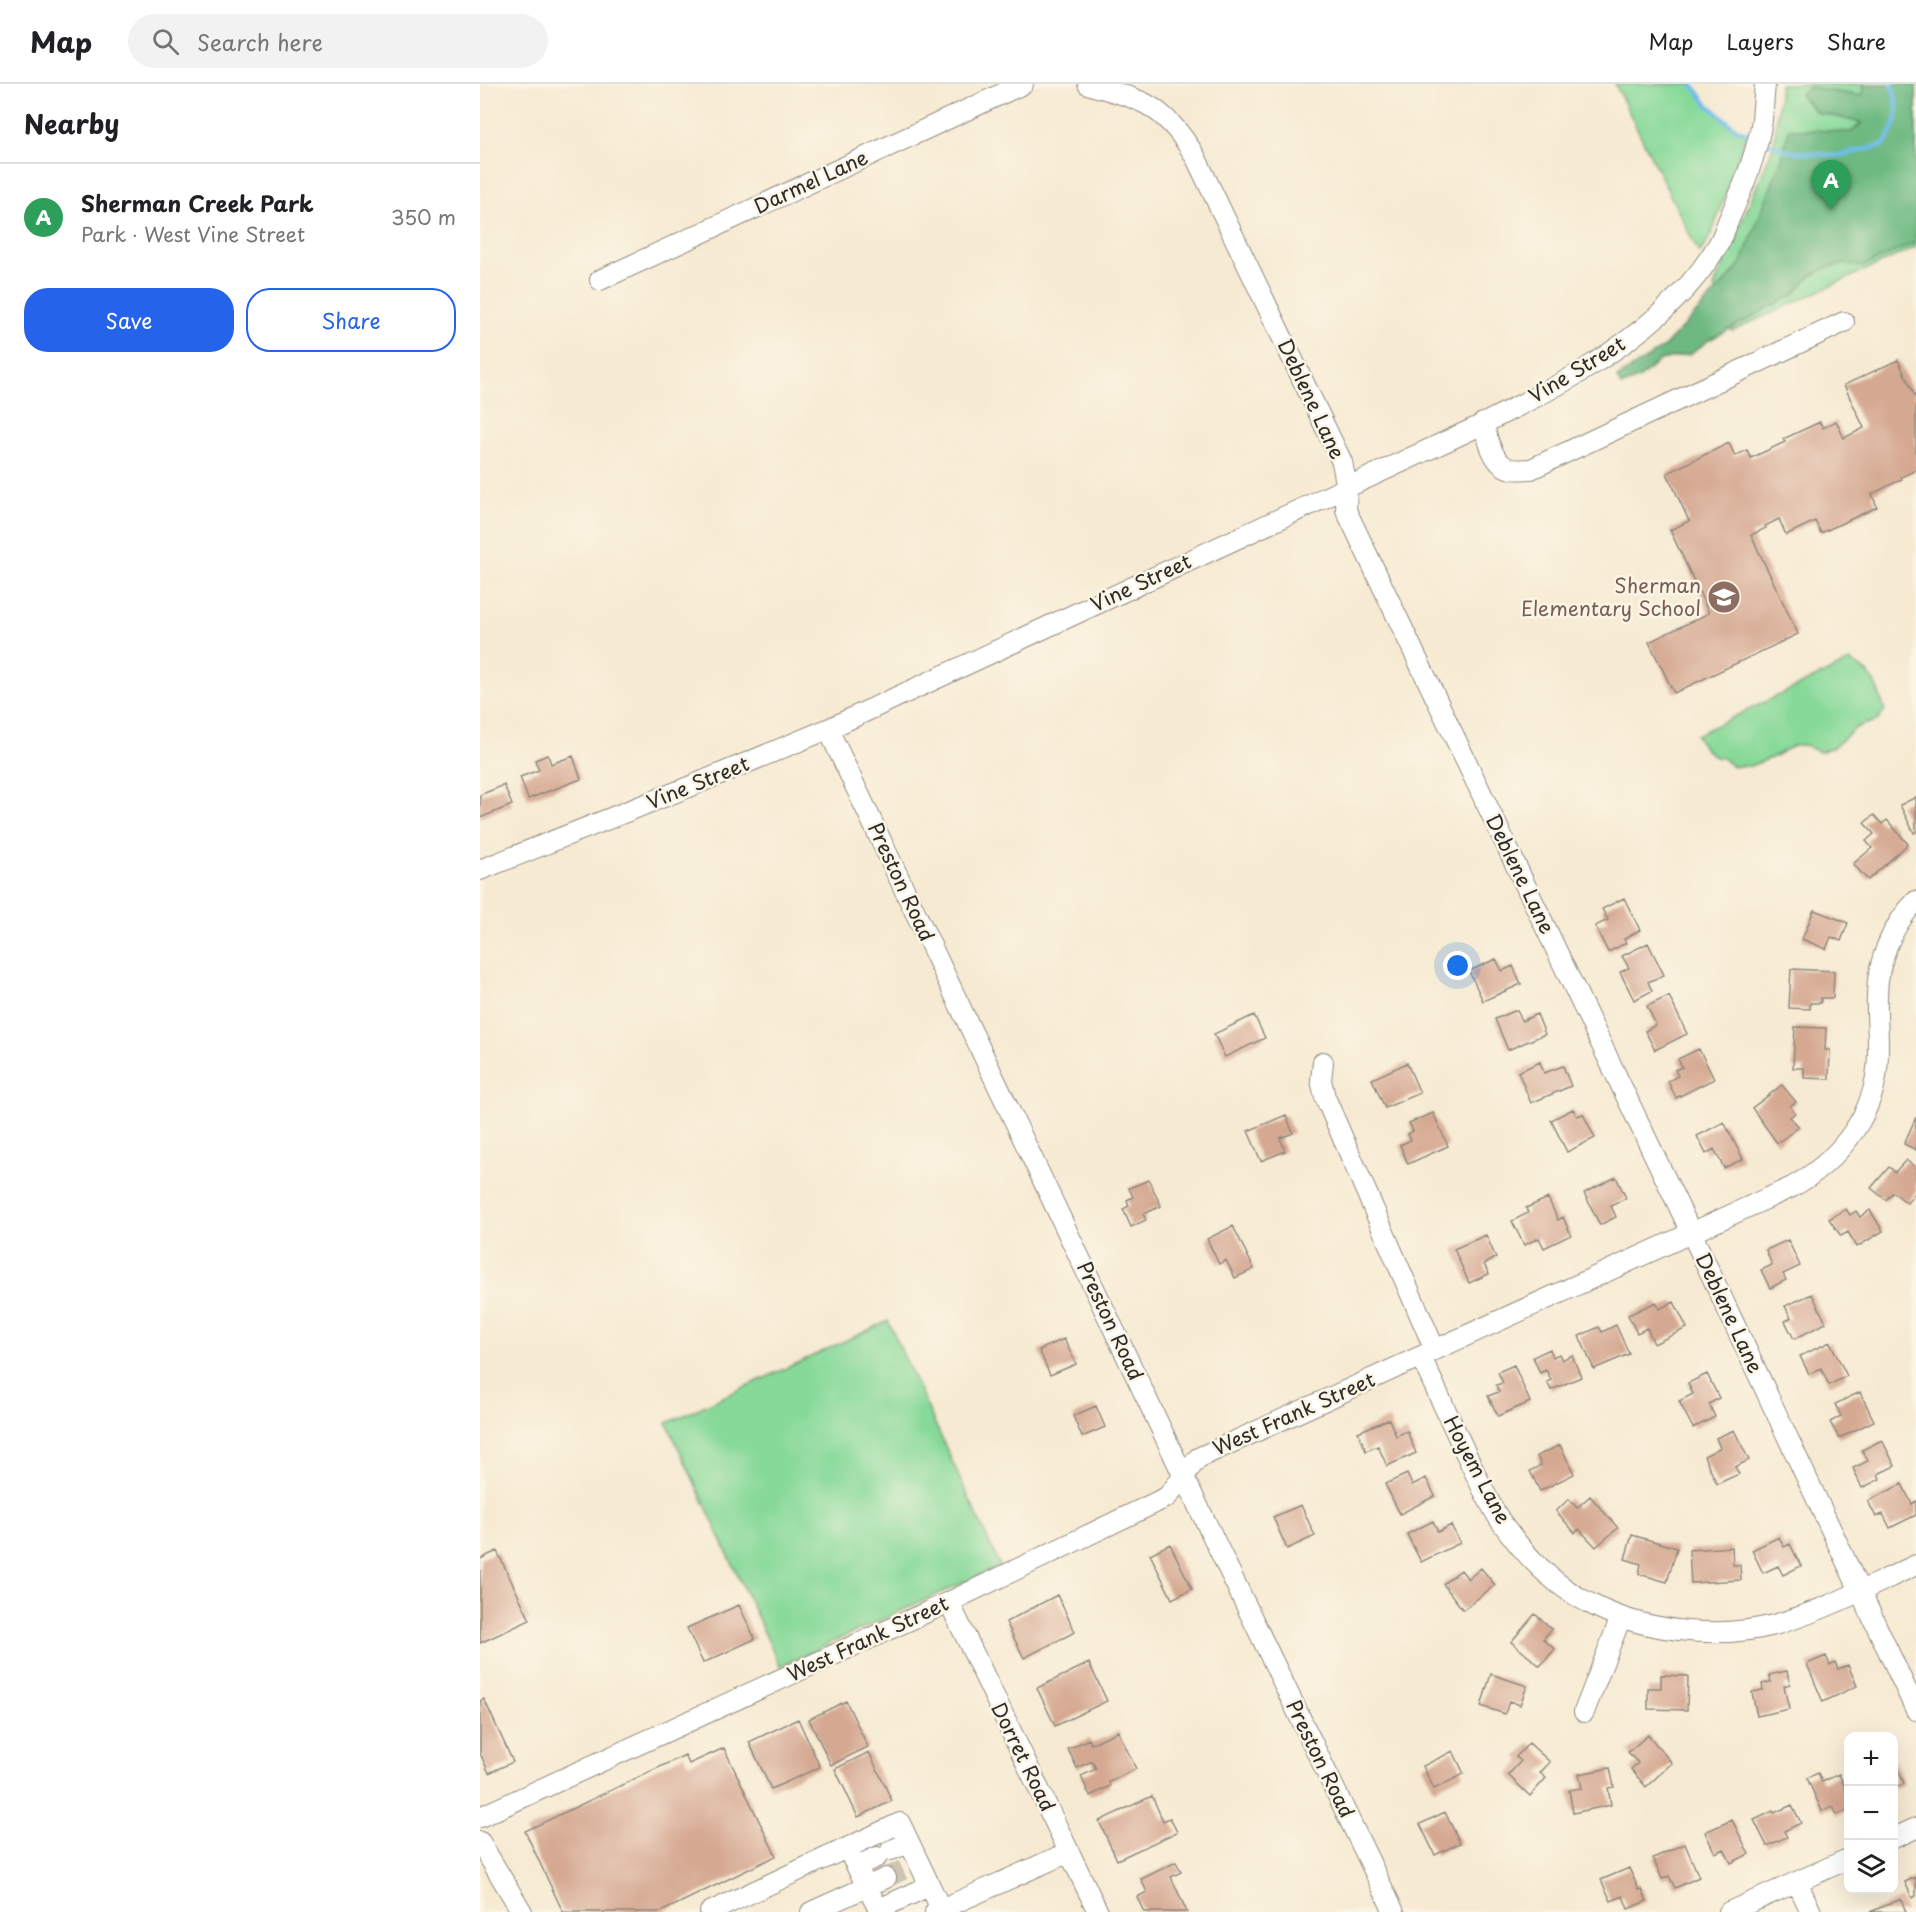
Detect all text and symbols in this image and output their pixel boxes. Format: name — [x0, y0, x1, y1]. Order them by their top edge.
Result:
search box — [128, 14, 548, 68]
text: Map — [30, 20, 92, 63]
icon: search — [149, 25, 182, 58]
text: Search here — [197, 25, 323, 58]
text: Map — [1649, 25, 1693, 57]
text: Layers — [1726, 25, 1794, 57]
text: Share — [1827, 25, 1886, 57]
text: Nearby — [24, 104, 119, 143]
street label: Darmel Lane — [749, 142, 873, 221]
pin: A — [1812, 160, 1850, 210]
text: Sherman Creek Park — [81, 186, 314, 219]
text: A — [36, 202, 51, 232]
text: 350 m — [391, 202, 456, 232]
text: Park · West Vine Street — [81, 219, 305, 249]
button: Save — [24, 288, 234, 352]
button: Share — [246, 288, 456, 352]
street label: Vine Street — [1522, 328, 1631, 410]
street label: Deblene Lane — [1271, 333, 1353, 464]
street label: Vine Street — [1085, 546, 1196, 619]
place label: Sherman Elementary School — [1521, 570, 1701, 623]
school or university icon: Sherman Elementary School — [1706, 579, 1742, 615]
street label: Vine Street — [642, 748, 753, 816]
street label: Deblene Lane — [1479, 808, 1563, 939]
street label: Preston Road — [861, 817, 943, 946]
your location — [1443, 951, 1472, 980]
street label: Deblene Lane — [1689, 1247, 1771, 1378]
street label: Preston Road — [1070, 1256, 1152, 1385]
street label: West Frank Street — [1208, 1364, 1379, 1462]
street label: Hoyem Lane — [1437, 1410, 1519, 1529]
street label: West Frank Street — [782, 1588, 953, 1689]
street label: Preston Road — [1279, 1694, 1362, 1823]
street label: Dorret Road — [985, 1697, 1063, 1816]
map controls — [1844, 1732, 1898, 1894]
button: + — [1844, 1732, 1898, 1786]
button: − — [1844, 1786, 1898, 1840]
button: layers — [1844, 1840, 1898, 1894]

